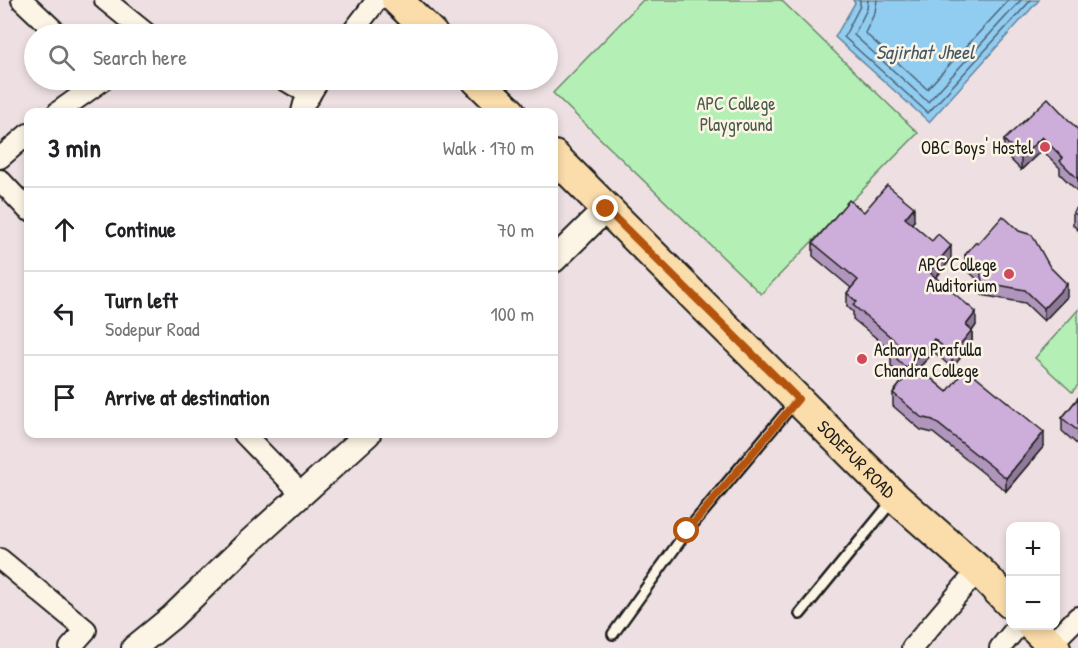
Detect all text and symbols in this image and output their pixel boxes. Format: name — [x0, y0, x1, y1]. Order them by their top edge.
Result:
search box — [24, 24, 558, 90]
water label: Sajirhat Jheel — [876, 38, 976, 65]
icon: search — [45, 41, 78, 74]
text: Search here — [93, 42, 187, 72]
park label: APC College Playground — [697, 91, 775, 137]
text: 3 min — [48, 130, 101, 165]
text: Walk · 170 m — [443, 134, 534, 161]
place label: OBC Boys' Hostel — [921, 135, 1033, 160]
marker: OBC Boys' Hostel — [1038, 140, 1052, 154]
route end — [592, 195, 618, 221]
icon: ahead — [48, 213, 81, 246]
text: Continue — [105, 214, 176, 244]
text: 70 m — [497, 216, 534, 243]
place label: APC College Auditorium — [918, 252, 997, 298]
marker: APC College Auditorium — [1002, 267, 1016, 281]
text: Turn left — [105, 285, 178, 315]
icon: left — [48, 297, 81, 330]
text: 100 m — [491, 300, 534, 327]
text: Sodepur Road — [105, 315, 200, 342]
place label: Acharya Prafulla Chandra College — [874, 337, 981, 383]
marker: Acharya Prafulla Chandra College — [855, 352, 869, 366]
icon: arrive — [48, 381, 81, 414]
text: Arrive at destination — [105, 382, 270, 412]
street label: SODEPUR ROAD — [812, 414, 902, 504]
route start — [673, 517, 699, 543]
map controls — [1006, 522, 1060, 630]
button: + — [1006, 522, 1060, 576]
button: − — [1006, 576, 1060, 630]

